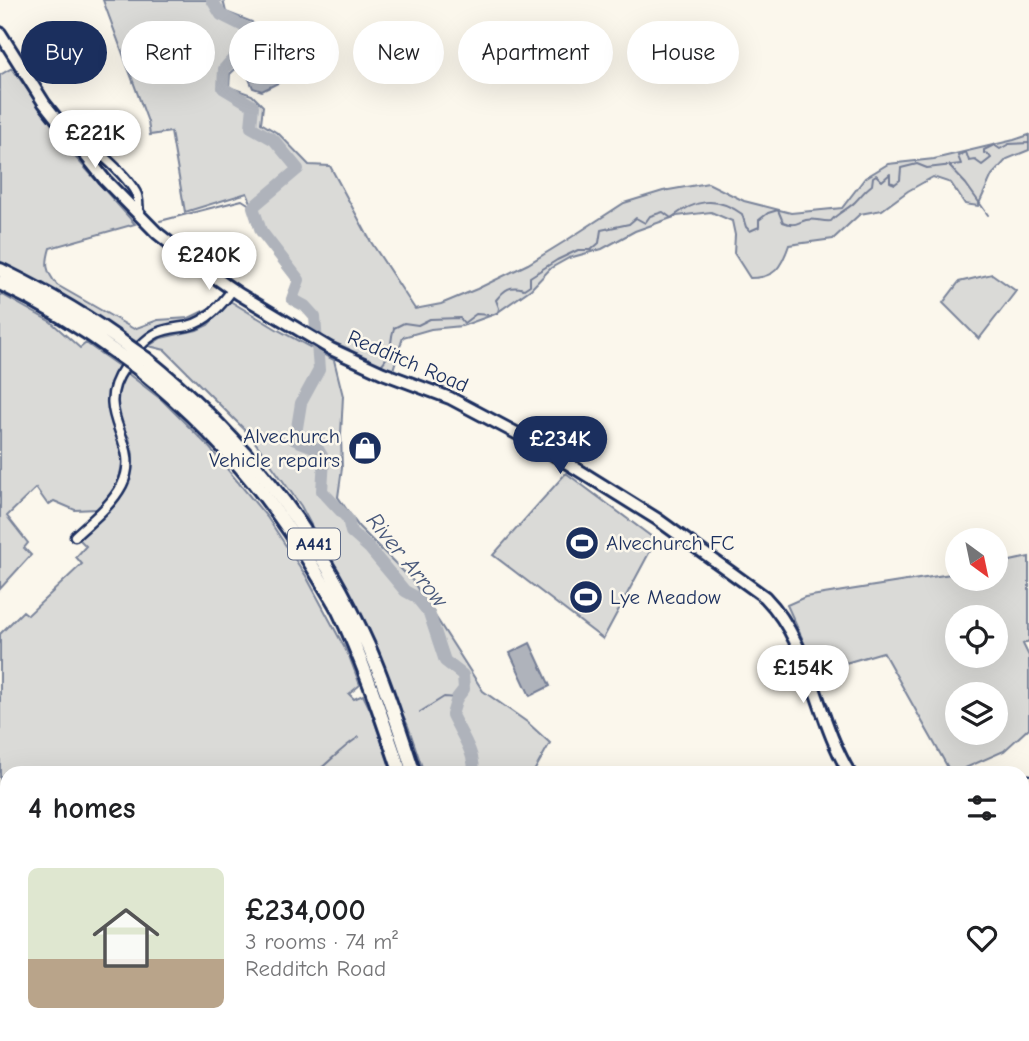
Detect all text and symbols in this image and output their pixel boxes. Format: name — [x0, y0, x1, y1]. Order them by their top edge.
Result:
chip: Buy — [21, 21, 107, 84]
chip: Rent — [121, 21, 215, 84]
chip: Filters — [229, 21, 339, 84]
chip: New — [353, 21, 444, 84]
chip: Apartment — [458, 21, 613, 84]
chip: House — [627, 21, 739, 84]
pin: £221K — [46, 110, 144, 170]
text: £221K — [65, 119, 125, 146]
pin: £240K — [160, 232, 258, 292]
text: £240K — [178, 241, 240, 268]
street label: Redditch Road — [344, 325, 472, 397]
pin: £234K — [511, 416, 609, 476]
place label: Alvechurch Vehicle repairs — [209, 424, 340, 472]
text: £234K — [529, 425, 591, 452]
shop icon: Alvechurch Vehicle repairs — [346, 429, 384, 467]
water label: River Arrow — [361, 507, 454, 614]
sports icon: Alvechurch FC — [563, 524, 601, 562]
road number: A441 — [288, 528, 340, 559]
north arrow — [945, 528, 1008, 592]
map controls — [945, 528, 1008, 745]
place label: Alvechurch FC — [606, 531, 734, 555]
sports icon: Lye Meadow — [567, 578, 605, 616]
place label: Lye Meadow — [610, 585, 721, 609]
button: locate — [945, 605, 1008, 668]
pin: £154K — [754, 646, 852, 705]
text: £154K — [773, 654, 833, 681]
button: layers — [945, 682, 1008, 745]
icon: filters — [963, 789, 1001, 827]
text: 4 homes — [28, 791, 135, 826]
text: £234,000 — [245, 893, 366, 928]
icon: home — [84, 896, 168, 980]
icon: heart — [963, 919, 1001, 957]
text: 3 rooms · 74 m² — [245, 928, 398, 955]
text: Redditch Road — [245, 955, 386, 982]

